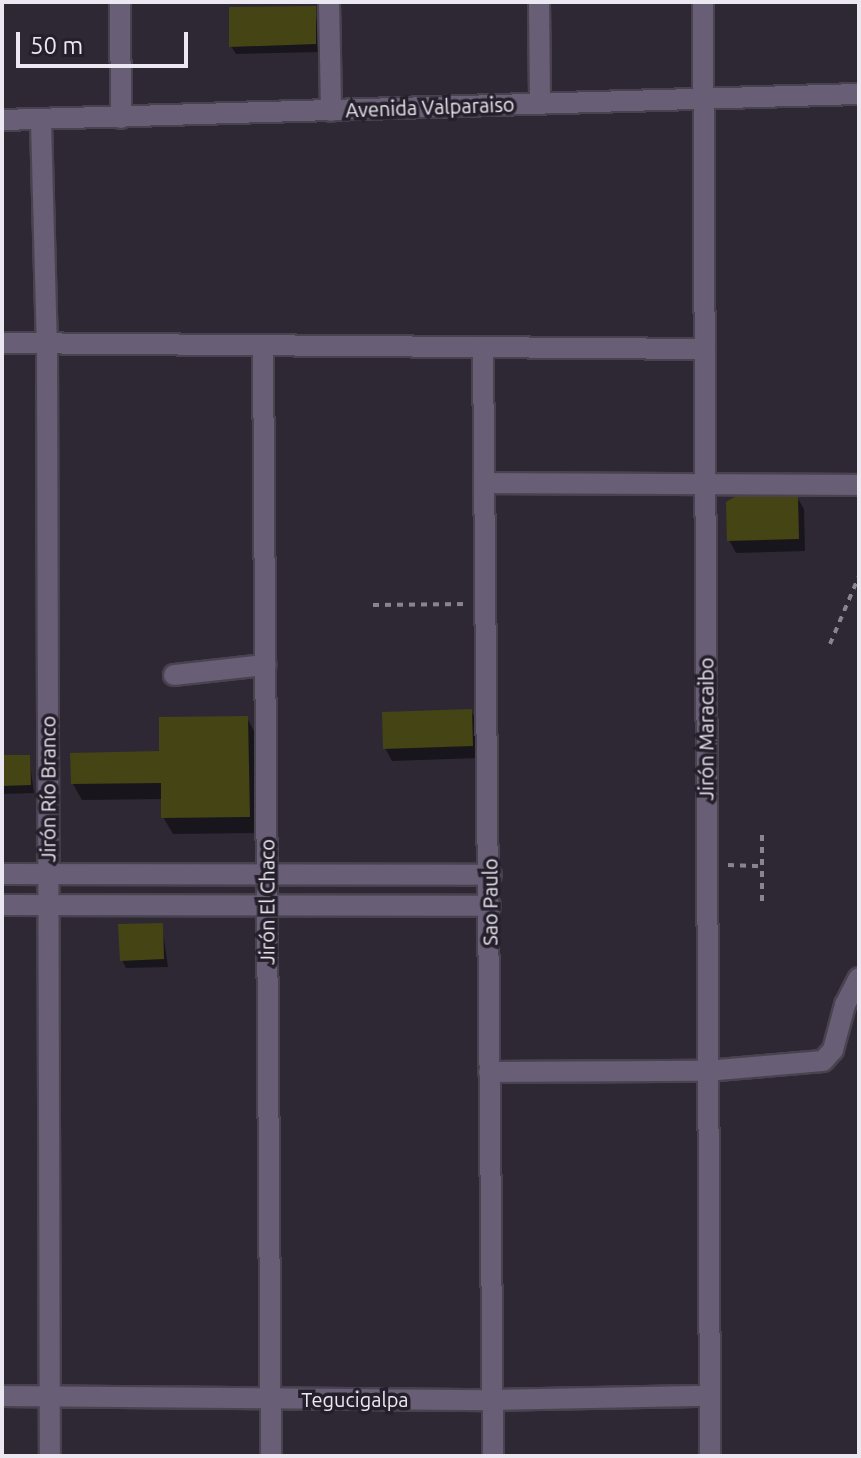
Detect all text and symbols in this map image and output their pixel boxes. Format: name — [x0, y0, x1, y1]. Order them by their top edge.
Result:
scale bar — [20, 16, 192, 66]
text: 50 m — [30, 32, 83, 59]
street label: Avenida Valparaiso — [345, 92, 515, 122]
street label: Jirón Maracaibo — [694, 657, 718, 801]
street label: Jirón Río Branco — [36, 716, 60, 862]
street label: Jirón El Chaco — [255, 839, 279, 965]
street label: Sao Paulo — [478, 858, 502, 946]
street label: Tegucigalpa — [301, 1387, 409, 1411]

